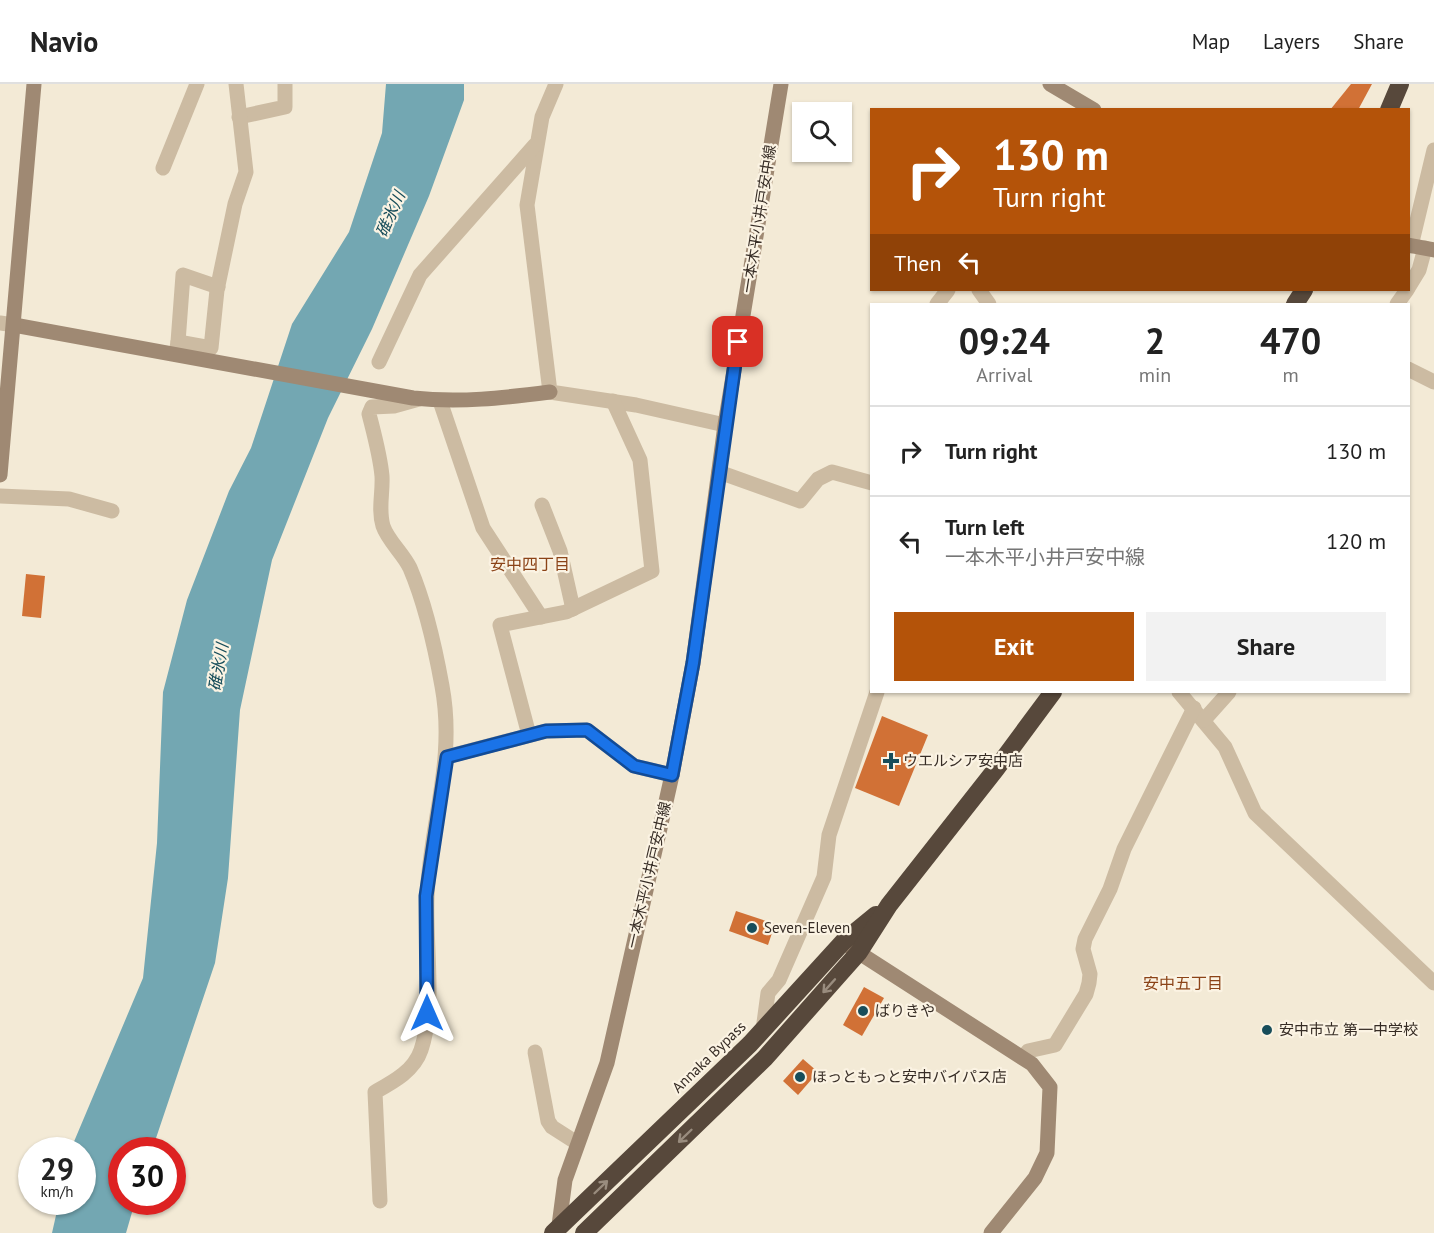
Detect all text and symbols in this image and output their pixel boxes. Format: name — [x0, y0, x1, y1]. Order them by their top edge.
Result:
text: Navio — [30, 23, 98, 60]
text: Map — [1192, 28, 1230, 55]
text: Layers — [1263, 28, 1320, 55]
text: Share — [1353, 28, 1404, 55]
map controls — [792, 102, 852, 162]
button: search — [792, 102, 852, 162]
text: 130 m — [993, 127, 1109, 182]
icon: right — [894, 132, 972, 210]
street label: 一本木平小井戸安中線 — [737, 143, 780, 294]
text: Turn right — [993, 180, 1106, 214]
water label: 碓氷川 — [371, 186, 410, 240]
icon: left — [953, 246, 986, 279]
text: Then — [894, 249, 941, 277]
pin — [712, 316, 763, 367]
text: 09:24 — [959, 317, 1050, 364]
text: 2 — [1145, 317, 1165, 364]
text: 470 — [1260, 317, 1321, 364]
icon: arrive — [721, 325, 754, 358]
text: Arrival — [976, 362, 1032, 388]
text: min — [1139, 362, 1171, 388]
text: m — [1283, 362, 1299, 388]
icon: right — [894, 435, 927, 468]
text: Turn right — [945, 437, 1037, 465]
text: 130 m — [1326, 437, 1386, 465]
text: Turn left — [945, 513, 1025, 541]
icon: left — [894, 525, 927, 558]
text: 120 m — [1326, 527, 1386, 555]
text: 一本木平小井戸安中線 — [945, 544, 1145, 570]
district label: 安中四丁目 — [490, 554, 570, 574]
button: Exit — [894, 612, 1134, 681]
button: Share — [1146, 612, 1386, 681]
water label: 碓氷川 — [204, 640, 232, 692]
place label: ウエルシア安中店 — [903, 751, 1023, 770]
marker: ウエルシア安中店 — [884, 754, 898, 768]
street label: 一本木平小井戸安中線 — [622, 800, 675, 950]
place label: Seven-Eleven — [764, 918, 850, 937]
marker: Seven-Eleven — [745, 921, 759, 935]
district label: 安中五丁目 — [1143, 973, 1223, 993]
one-way arrow — [822, 978, 836, 993]
position arrow — [395, 981, 459, 1045]
place label: ばりきや — [875, 1001, 935, 1020]
marker: ばりきや — [856, 1004, 870, 1018]
street label: Annaka Bypass — [668, 1017, 749, 1097]
place label: 安中市立 第一中学校 — [1279, 1020, 1418, 1039]
marker: 安中市立 第一中学校 — [1260, 1023, 1274, 1037]
place label: ほっともっと安中バイパス店 — [812, 1067, 1007, 1086]
marker: ほっともっと安中バイパス店 — [793, 1070, 807, 1084]
one-way arrow — [678, 1128, 693, 1143]
speed limit sign: 30 — [108, 1137, 186, 1215]
text: 29 — [40, 1149, 74, 1188]
one-way arrow — [593, 1180, 608, 1194]
text: km/h — [41, 1182, 73, 1201]

